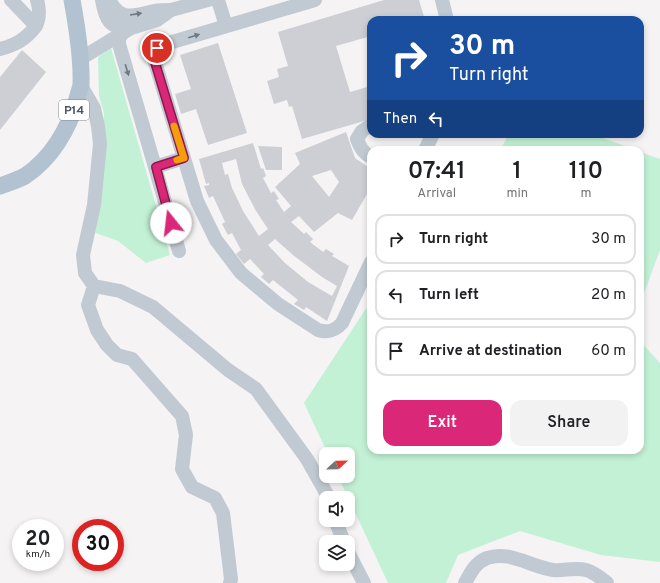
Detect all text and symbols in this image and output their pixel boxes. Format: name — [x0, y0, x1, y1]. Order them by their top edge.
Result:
one-way arrow — [130, 11, 142, 17]
text: 30 m — [449, 29, 515, 65]
pin — [140, 31, 174, 65]
icon: right — [383, 32, 435, 84]
one-way arrow — [188, 33, 200, 39]
icon: arrive — [146, 37, 168, 59]
text: Turn right — [449, 64, 529, 87]
one-way arrow — [124, 65, 130, 77]
road number: P14 — [59, 100, 89, 120]
icon: left — [425, 108, 447, 130]
text: Then — [383, 110, 417, 129]
text: 07:41 — [408, 157, 466, 187]
text: 1 — [513, 157, 522, 187]
text: 110 — [569, 157, 603, 187]
text: Arrival — [417, 186, 456, 202]
text: min — [506, 186, 528, 202]
text: m — [581, 186, 592, 202]
position arrow — [150, 202, 192, 244]
icon: right — [385, 228, 407, 250]
text: Turn right — [419, 230, 488, 249]
text: 30 m — [591, 230, 626, 249]
icon: left — [385, 284, 407, 306]
text: Turn left — [419, 286, 479, 305]
text: 20 m — [591, 286, 626, 305]
icon: arrive — [385, 340, 407, 362]
text: Arrive at destination — [419, 342, 562, 361]
text: 60 m — [591, 342, 626, 361]
button: Exit — [383, 400, 502, 446]
button: Share — [510, 400, 628, 446]
north arrow — [319, 447, 355, 483]
map controls — [319, 447, 355, 571]
button: sound — [319, 491, 355, 527]
speed limit sign: 30 — [72, 519, 124, 571]
text: 20 — [25, 527, 51, 553]
button: layers — [319, 535, 355, 571]
text: km/h — [26, 548, 50, 561]

